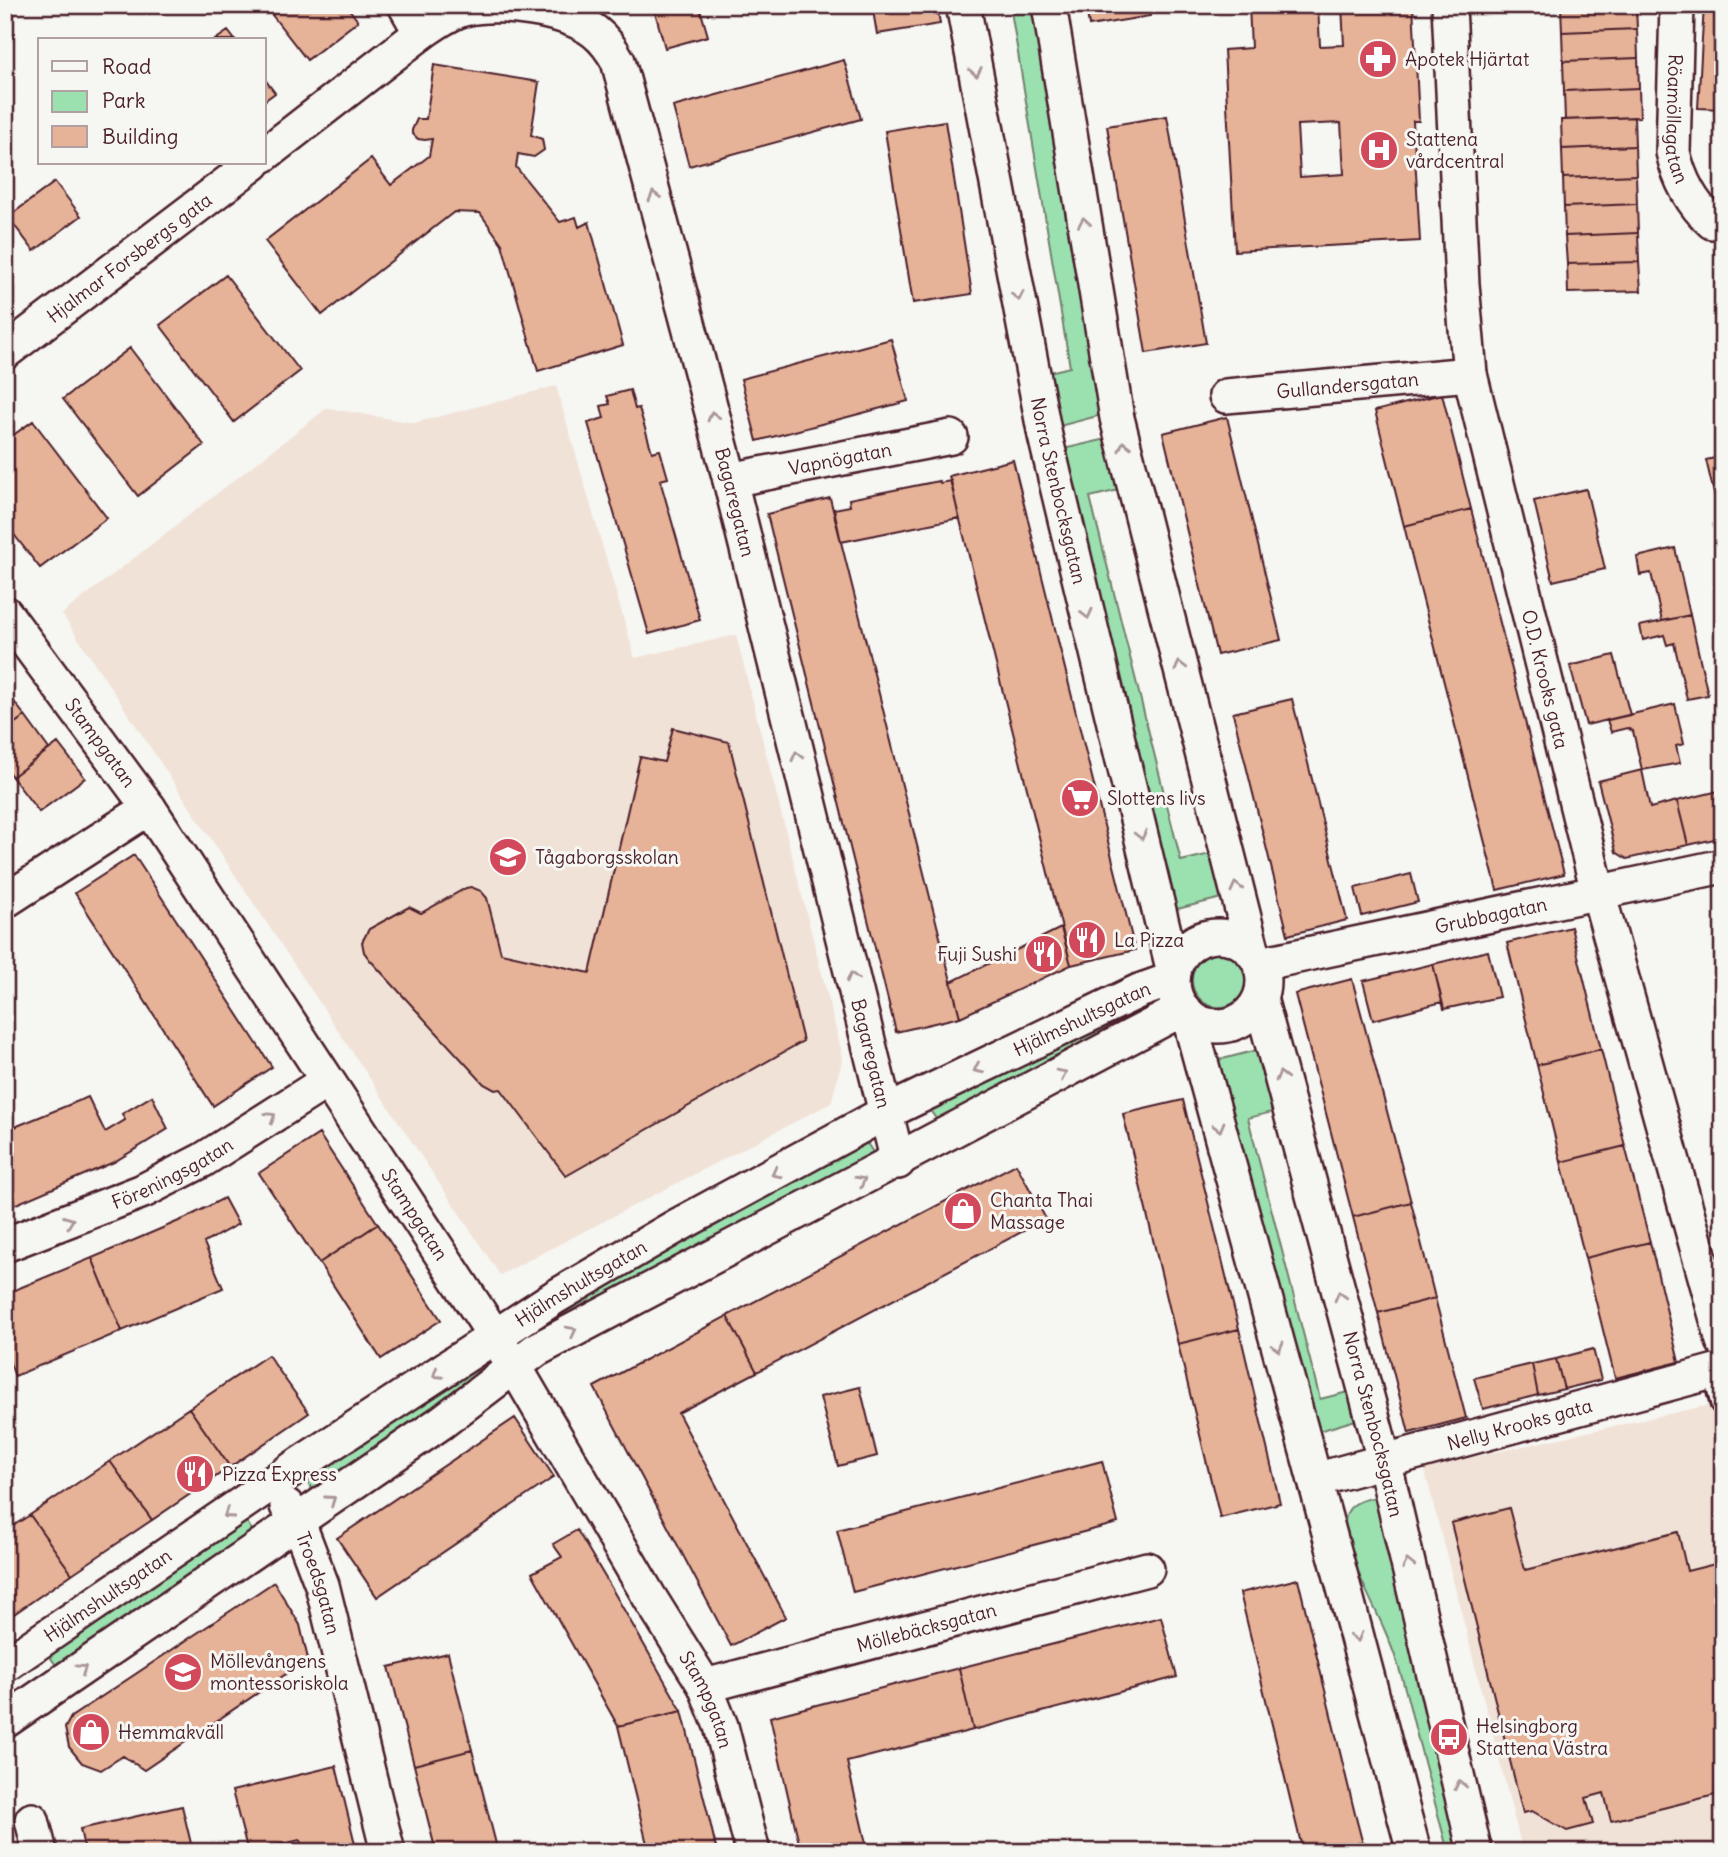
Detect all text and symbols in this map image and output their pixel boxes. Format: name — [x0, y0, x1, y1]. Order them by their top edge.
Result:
legend — [38, 38, 266, 164]
pharmacy icon: Apotek Hjärtat — [1357, 38, 1399, 80]
place label: Apotek Hjärtat — [1405, 47, 1529, 71]
text: Road — [102, 53, 151, 80]
street label: Röamöllagatan — [1661, 54, 1694, 187]
one-way arrow — [967, 66, 982, 78]
text: Park — [102, 87, 145, 114]
text: Building — [102, 123, 178, 150]
place label: Stattena vårdcentral — [1406, 127, 1504, 173]
hospital icon: Stattena vårdcentral — [1358, 129, 1400, 171]
street label: Hjalmar Forsbergs gata — [42, 187, 217, 328]
one-way arrow — [648, 190, 662, 202]
one-way arrow — [1077, 216, 1092, 228]
one-way arrow — [1010, 290, 1025, 302]
street label: Gullandersgatan — [1275, 367, 1420, 403]
street label: Norra Stenbocksgatan — [1026, 395, 1092, 586]
one-way arrow — [707, 410, 721, 422]
street label: Vapnögatan — [786, 437, 893, 480]
one-way arrow — [1118, 440, 1132, 452]
street label: Bagaregatan — [710, 445, 760, 559]
street label: O.D. Krooks gata — [1517, 607, 1574, 751]
one-way arrow — [1079, 608, 1094, 620]
one-way arrow — [1174, 661, 1188, 673]
street label: Stampgatan — [60, 693, 141, 792]
one-way arrow — [791, 750, 805, 762]
supermarket icon: Slottens livs — [1059, 777, 1101, 819]
place label: Slottens livs — [1107, 786, 1206, 810]
one-way arrow — [1133, 829, 1147, 841]
school or university icon: Tågaborgsskolan — [487, 836, 529, 878]
place label: Tågaborgsskolan — [535, 845, 679, 869]
one-way arrow — [1230, 881, 1244, 893]
street label: Grubbagatan — [1433, 892, 1549, 939]
restaurant icon: La Pizza — [1066, 919, 1108, 961]
place label: La Pizza — [1114, 928, 1184, 952]
restaurant icon: Fuji Sushi — [1023, 933, 1065, 975]
place label: Fuji Sushi — [937, 942, 1017, 966]
one-way arrow — [846, 971, 860, 983]
street label: Hjälmshultsgatan — [1009, 976, 1154, 1062]
street label: Bagaregatan — [846, 996, 896, 1111]
one-way arrow — [973, 1060, 985, 1074]
one-way arrow — [1055, 1069, 1067, 1083]
one-way arrow — [1275, 1070, 1289, 1082]
one-way arrow — [263, 1112, 276, 1125]
one-way arrow — [1210, 1121, 1225, 1133]
street label: Föreningsgatan — [108, 1132, 237, 1214]
street label: Stampgatan — [376, 1164, 454, 1265]
one-way arrow — [771, 1165, 783, 1178]
one-way arrow — [854, 1176, 866, 1189]
place label: Chanta Thai Massage — [990, 1188, 1093, 1234]
shop icon: Chanta Thai Massage — [942, 1190, 984, 1232]
one-way arrow — [63, 1216, 75, 1230]
street label: Hjälmshultsgatan — [510, 1234, 651, 1332]
one-way arrow — [1333, 1290, 1348, 1302]
one-way arrow — [565, 1326, 578, 1340]
street label: Norra Stenbocksgatan — [1338, 1329, 1409, 1519]
one-way arrow — [1270, 1341, 1284, 1353]
one-way arrow — [432, 1365, 445, 1378]
street label: Nelly Krooks gata — [1444, 1393, 1595, 1456]
restaurant icon: Pizza Express — [174, 1453, 216, 1495]
place label: Pizza Express — [222, 1462, 337, 1486]
one-way arrow — [323, 1496, 336, 1508]
one-way arrow — [223, 1506, 236, 1518]
street label: Troedsgatan — [291, 1528, 346, 1637]
street label: Hjälmshultsgatan — [39, 1543, 176, 1647]
one-way arrow — [1402, 1558, 1416, 1570]
street label: Möllebäcksgatan — [854, 1597, 999, 1657]
one-way arrow — [1349, 1631, 1363, 1643]
street label: Stampgatan — [674, 1646, 738, 1751]
place label: Möllevångens montessoriskola — [210, 1649, 349, 1695]
school or university icon: Möllevångens montessoriskola — [162, 1651, 204, 1693]
one-way arrow — [74, 1665, 87, 1677]
shop icon: Hemmakväll — [70, 1711, 112, 1753]
place label: Helsingborg Stattena Västra — [1476, 1714, 1608, 1760]
bus stop icon: Helsingborg Stattena Västra — [1428, 1716, 1470, 1758]
place label: Hemmakväll — [118, 1720, 224, 1744]
one-way arrow — [1454, 1779, 1468, 1791]

